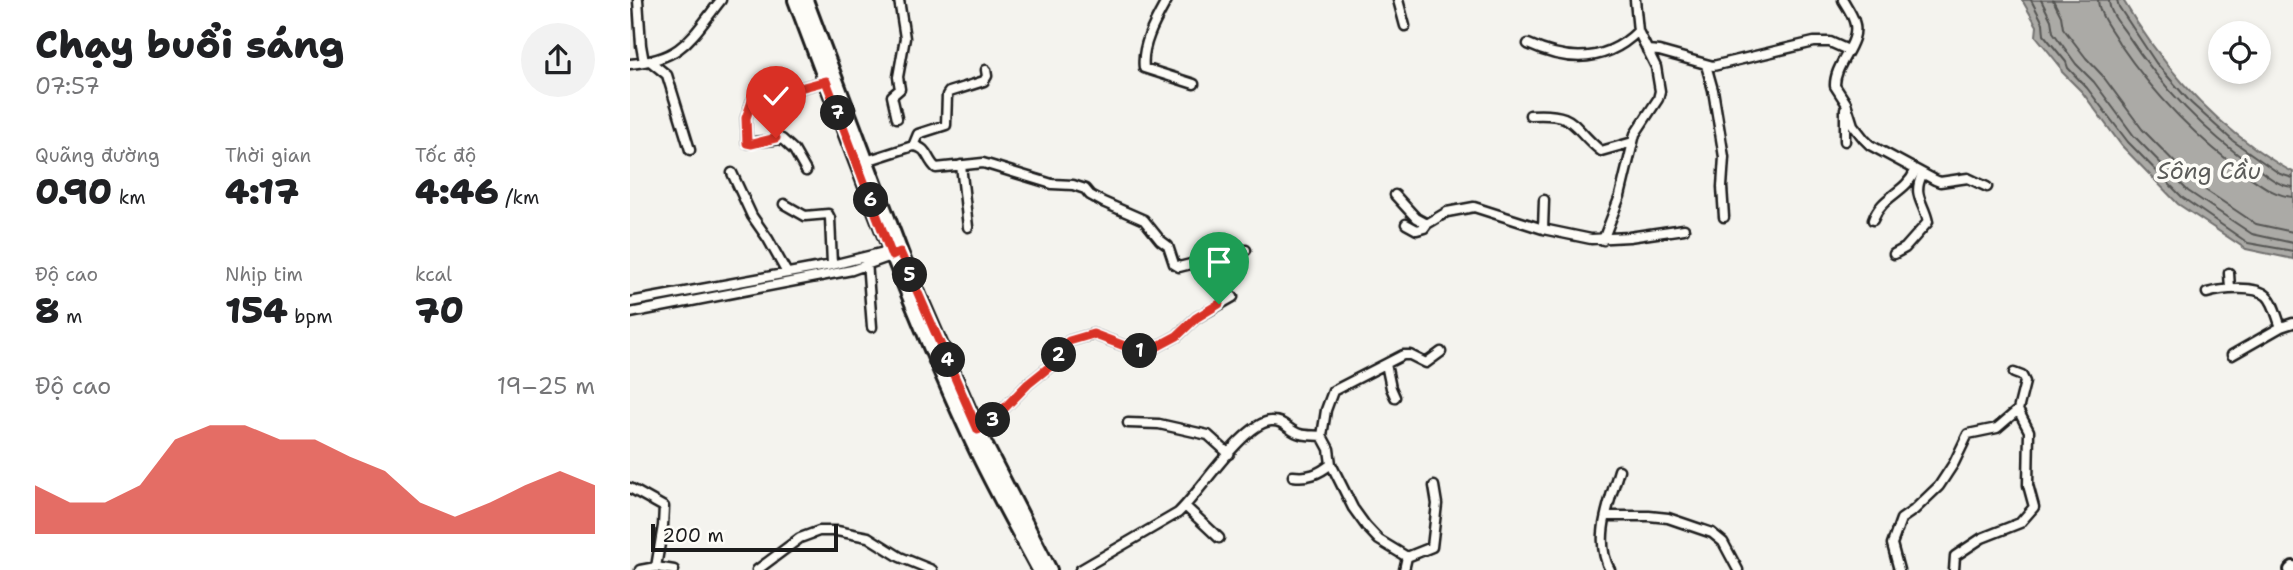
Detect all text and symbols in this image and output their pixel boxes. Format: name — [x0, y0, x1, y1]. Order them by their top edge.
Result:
text: Chạy buổi sáng — [35, 19, 344, 70]
map controls — [2208, 21, 2271, 84]
button: locate — [2208, 21, 2271, 84]
button: share — [521, 23, 595, 97]
pin — [746, 66, 806, 138]
text: 07:57 — [35, 71, 100, 101]
icon: check — [757, 77, 795, 115]
pin: 7 — [820, 96, 856, 130]
text: 7 — [831, 100, 844, 125]
text: Quãng đường — [35, 143, 160, 168]
text: Thời gian — [225, 143, 311, 168]
text: Tốc độ — [415, 143, 476, 168]
water label: Sông Cầu — [2157, 156, 2261, 186]
text: 0.90 — [35, 168, 112, 215]
text: 4:17 — [225, 168, 299, 215]
text: 4:46 — [415, 168, 499, 215]
pin: 6 — [854, 182, 888, 218]
text: km — [112, 185, 146, 210]
text: /km — [499, 185, 539, 210]
text: 6 — [864, 187, 877, 212]
pin — [1189, 232, 1249, 304]
icon: arrive — [1200, 243, 1238, 281]
pin: 5 — [892, 258, 928, 292]
text: Độ cao — [35, 262, 98, 287]
text: Nhịp tim — [225, 262, 303, 287]
text: kcal — [415, 262, 452, 287]
text: 5 — [904, 262, 915, 287]
text: 8 — [35, 287, 60, 334]
text: 154 — [225, 287, 288, 334]
text: 70 — [415, 287, 464, 334]
text: m — [60, 304, 82, 329]
text: bpm — [288, 304, 333, 329]
pin: 1 — [1122, 334, 1158, 368]
pin: 2 — [1042, 338, 1076, 372]
text: 1 — [1135, 338, 1144, 363]
pin: 4 — [930, 342, 966, 378]
text: 2 — [1052, 342, 1065, 367]
text: 4 — [941, 347, 954, 372]
text: Độ cao — [35, 371, 111, 401]
text: 19–25 m — [497, 371, 595, 401]
pin: 3 — [976, 402, 1010, 438]
text: 3 — [986, 407, 999, 432]
scale bar — [651, 521, 838, 553]
text: 200 m — [662, 523, 724, 548]

